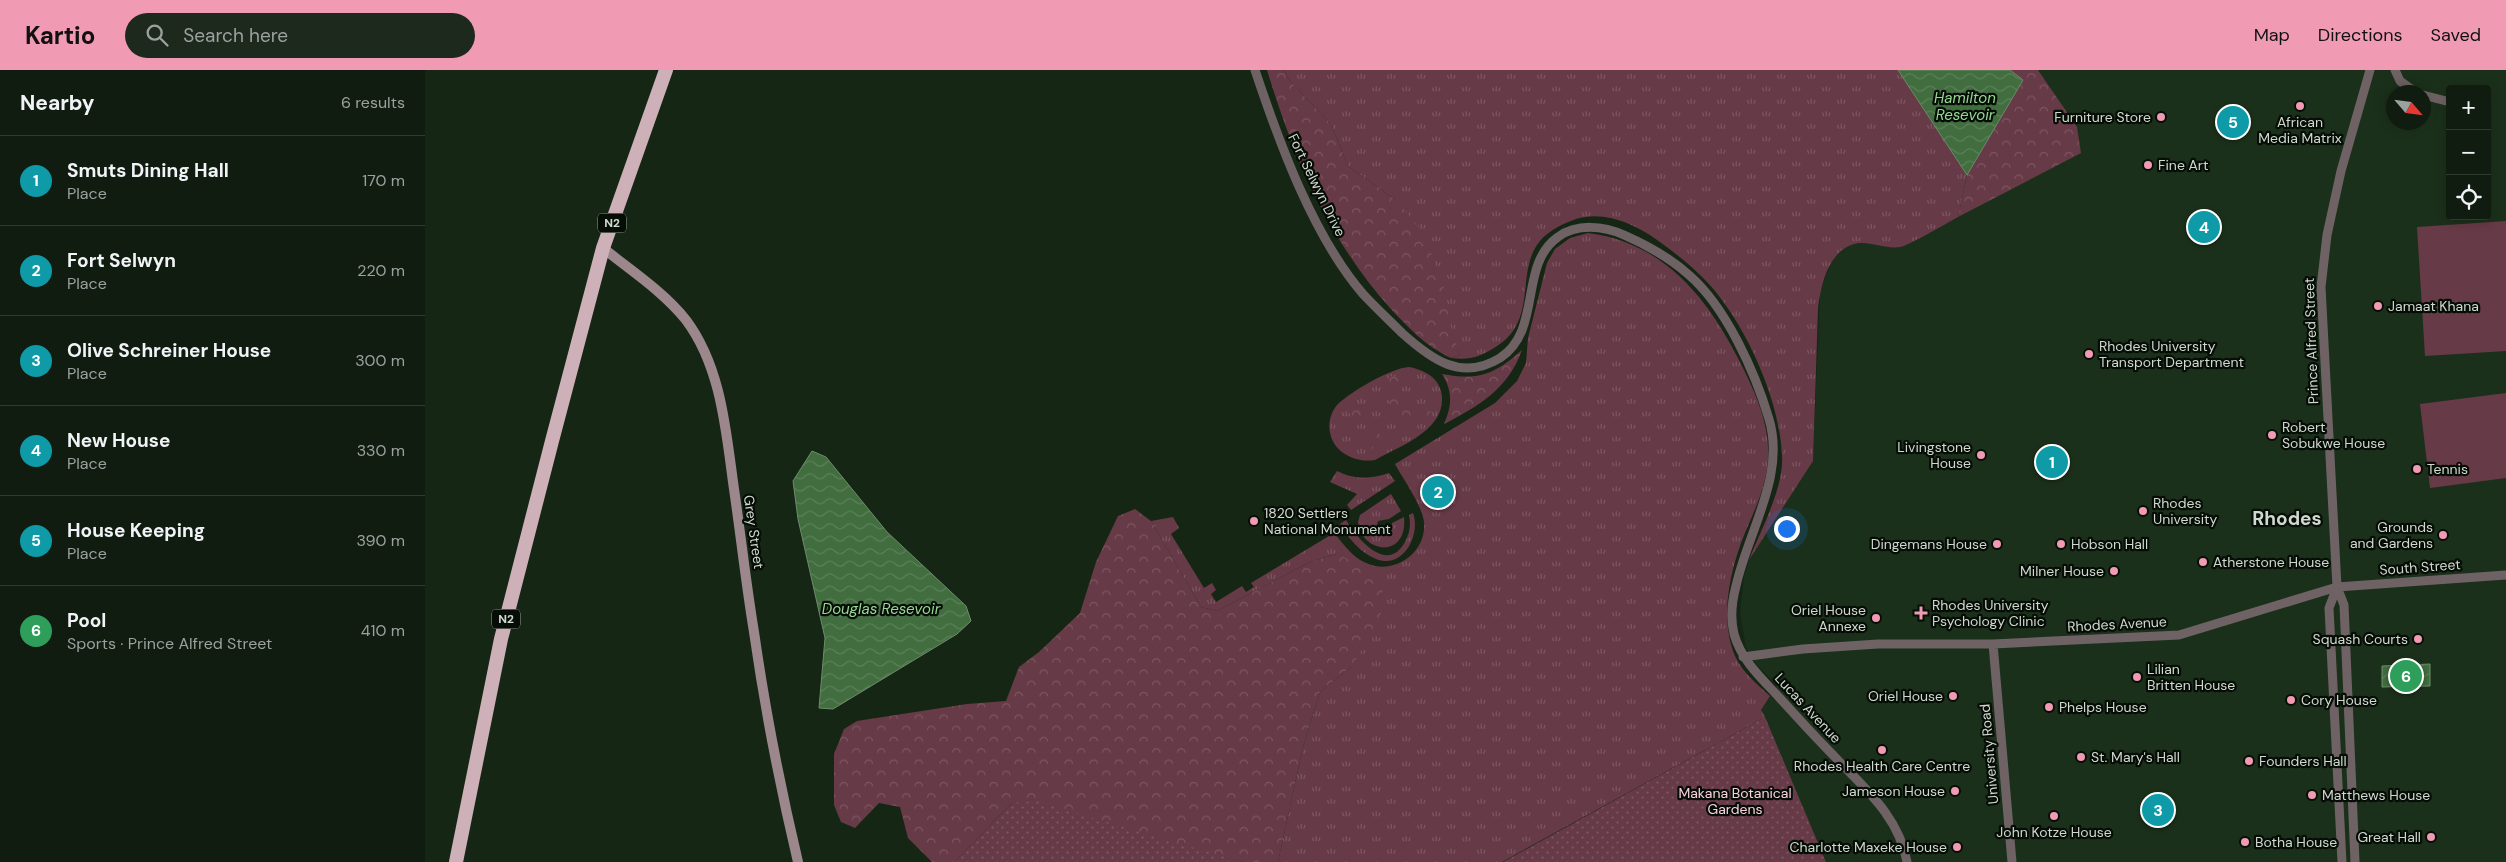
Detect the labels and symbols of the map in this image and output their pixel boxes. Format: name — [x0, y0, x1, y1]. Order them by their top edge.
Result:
north arrow — [2386, 85, 2431, 130]
water label: Hamilton Resevoir — [1934, 88, 1996, 125]
marker: African Media Matrix — [2294, 100, 2306, 112]
pin: 5 — [2217, 103, 2249, 141]
place label: Furniture Store — [2054, 108, 2151, 126]
marker: Furniture Store — [2155, 111, 2167, 123]
place label: African Media Matrix — [2258, 113, 2342, 147]
street label: Fort Selwyn Drive — [1284, 131, 1350, 240]
place label: Fine Art — [2158, 156, 2209, 174]
marker: Fine Art — [2142, 159, 2154, 171]
pin: 4 — [2188, 208, 2220, 246]
road number: N2 — [598, 214, 626, 232]
street label: Prince Alfred Street — [2300, 277, 2322, 405]
place label: Jamaat Khana — [2388, 297, 2479, 315]
marker: Jamaat Khana — [2372, 300, 2384, 312]
place label: Rhodes University Transport Department — [2099, 337, 2244, 371]
marker: Rhodes University Transport Department — [2083, 348, 2095, 360]
place label: Robert Sobukwe House — [2282, 418, 2385, 452]
marker: Robert Sobukwe House — [2266, 429, 2278, 441]
place label: Livingstone House — [1897, 438, 1971, 472]
pin: 1 — [2036, 443, 2068, 481]
marker: Livingstone House — [1975, 449, 1987, 461]
place label: Tennis — [2427, 460, 2468, 478]
marker: Tennis — [2411, 463, 2423, 475]
pin: 2 — [1422, 473, 1454, 511]
street label: Grey Street — [740, 494, 768, 570]
place label: Rhodes University — [2153, 494, 2218, 528]
place label: 1820 Settlers National Monument — [1264, 504, 1391, 538]
marker: Rhodes University — [2137, 505, 2149, 517]
district label: Rhodes — [2252, 506, 2322, 531]
marker: 1820 Settlers National Monument — [1248, 515, 1260, 527]
your location — [1774, 516, 1800, 542]
place label: Grounds and Gardens — [2350, 518, 2433, 552]
marker: Grounds and Gardens — [2437, 529, 2449, 541]
place label: Dingemans House — [1871, 535, 1987, 553]
place label: Hobson Hall — [2071, 535, 2148, 553]
marker: Dingemans House — [1991, 538, 2003, 550]
marker: Hobson Hall — [2055, 538, 2067, 550]
place label: Atherstone House — [2213, 553, 2329, 571]
street label: South Street — [2379, 555, 2461, 579]
marker: Atherstone House — [2197, 556, 2209, 568]
place label: Milner House — [2020, 562, 2104, 580]
marker: Milner House — [2108, 565, 2120, 577]
place label: Rhodes University Psychology Clinic — [1932, 596, 2049, 630]
water label: Douglas Resevoir — [822, 599, 941, 619]
place label: Oriel House Annexe — [1791, 601, 1866, 635]
marker: Rhodes University Psychology Clinic — [1914, 606, 1928, 620]
road number: N2 — [492, 610, 520, 628]
marker: Oriel House Annexe — [1870, 612, 1882, 624]
street label: Rhodes Avenue — [2067, 612, 2167, 636]
place label: Squash Courts — [2313, 630, 2408, 648]
marker: Squash Courts — [2412, 633, 2424, 645]
pin: 6 — [2390, 657, 2422, 695]
place label: Lilian Britten House — [2147, 660, 2235, 694]
street label: Lucas Avenue — [1771, 669, 1845, 747]
marker: Lilian Britten House — [2131, 671, 2143, 683]
place label: Oriel House — [1868, 687, 1943, 705]
marker: Oriel House — [1947, 690, 1959, 702]
place label: Cory House — [2301, 691, 2377, 709]
marker: Cory House — [2285, 694, 2297, 706]
place label: Phelps House — [2059, 698, 2147, 716]
marker: Phelps House — [2043, 701, 2055, 713]
street label: University Road — [1976, 703, 2002, 805]
marker: Rhodes Health Care Centre — [1876, 744, 1888, 756]
place label: St. Mary's Hall — [2091, 748, 2180, 766]
marker: St. Mary's Hall — [2075, 751, 2087, 763]
place label: Founders Hall — [2259, 752, 2347, 770]
marker: Founders Hall — [2243, 755, 2255, 767]
place label: Rhodes Health Care Centre — [1794, 757, 1970, 775]
place label: Jameson House — [1842, 782, 1945, 800]
park label: Makana Botanical Gardens — [1678, 784, 1792, 818]
marker: Jameson House — [1949, 785, 1961, 797]
place label: Matthews House — [2322, 786, 2430, 804]
marker: Matthews House — [2306, 789, 2318, 801]
pin: 3 — [2142, 791, 2174, 829]
marker: John Kotze House — [2048, 810, 2060, 822]
place label: John Kotze House — [1996, 823, 2112, 841]
place label: Great Hall — [2357, 828, 2421, 846]
marker: Great Hall — [2425, 831, 2437, 843]
place label: Botha House — [2255, 833, 2337, 851]
marker: Botha House — [2239, 836, 2251, 848]
place label: Charlotte Maxeke House — [1789, 838, 1947, 856]
marker: Charlotte Maxeke House — [1951, 841, 1963, 853]

